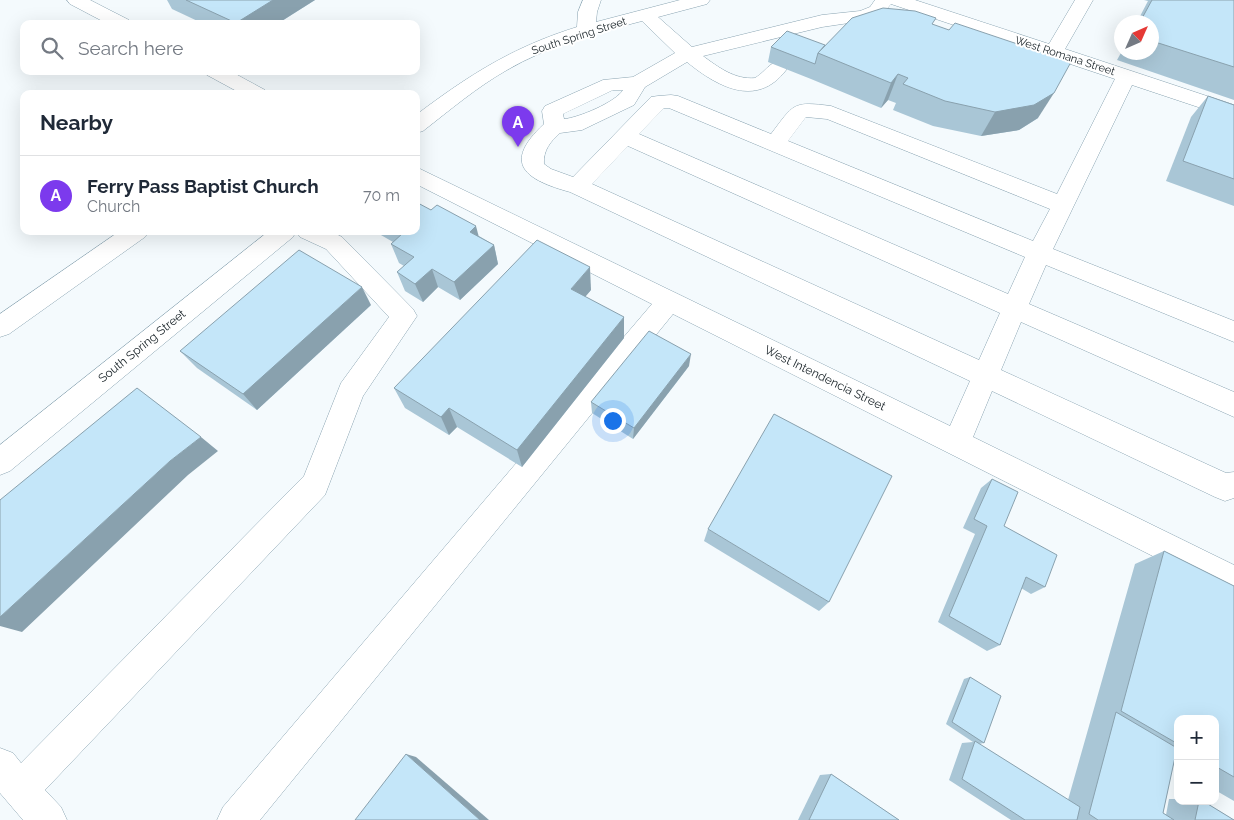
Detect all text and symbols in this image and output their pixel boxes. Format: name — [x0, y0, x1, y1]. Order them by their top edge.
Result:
street label: South Spring Street — [530, 14, 628, 57]
north arrow — [1114, 15, 1159, 60]
search box — [20, 20, 420, 75]
icon: search — [38, 34, 66, 62]
street label: West Romana Street — [1013, 34, 1117, 78]
text: Search here — [78, 37, 184, 59]
pin: A — [502, 106, 534, 147]
text: Nearby — [40, 110, 113, 135]
text: Ferry Pass Baptist Church — [87, 175, 319, 197]
text: A — [51, 186, 61, 205]
text: 70 m — [363, 186, 400, 205]
text: Church — [87, 197, 140, 216]
street label: South Spring Street — [96, 307, 188, 385]
street label: West Intendencia Street — [762, 343, 888, 413]
your location — [600, 408, 626, 434]
map controls — [1174, 715, 1219, 805]
button: + — [1174, 715, 1219, 760]
button: − — [1174, 760, 1219, 805]

